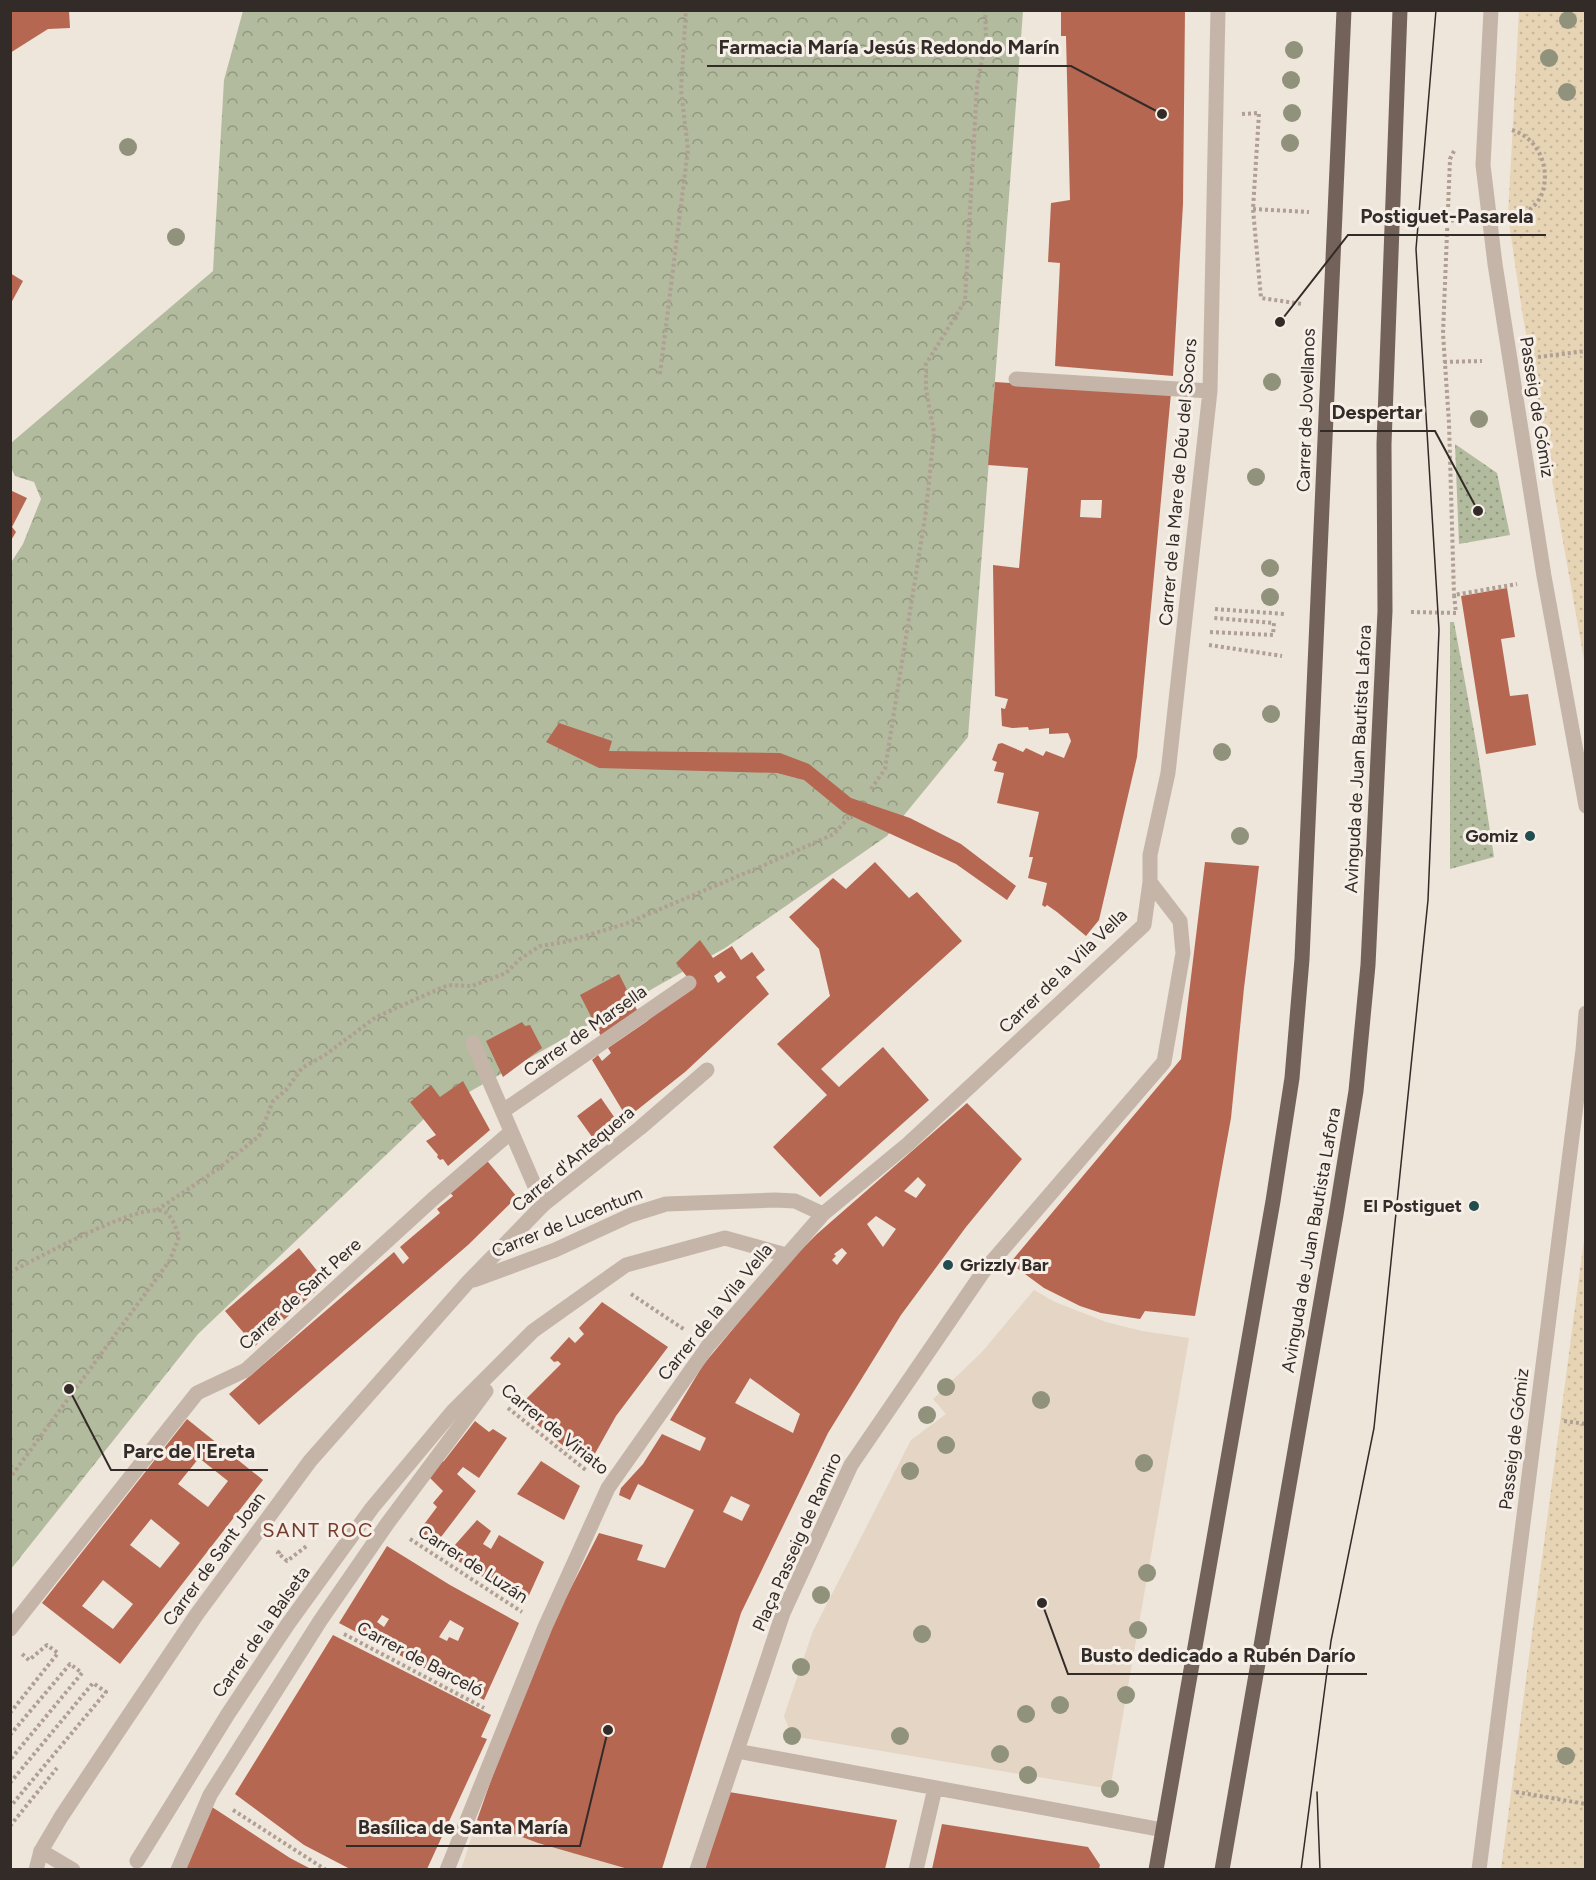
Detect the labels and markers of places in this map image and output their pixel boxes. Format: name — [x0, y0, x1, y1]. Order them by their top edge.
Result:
callout: Farmacia María Jesús Redondo Marín — [707, 28, 1071, 66]
callout: Postiguet-Pasarela — [1348, 197, 1546, 235]
callout: Despertar — [1320, 393, 1435, 431]
place label: Gomiz — [1465, 825, 1518, 847]
marker: Gomiz — [1523, 829, 1537, 843]
place label: El Postiguet — [1363, 1195, 1462, 1217]
marker: El Postiguet — [1467, 1199, 1481, 1213]
place label: Grizzly Bar — [960, 1254, 1049, 1276]
marker: Grizzly Bar — [941, 1258, 955, 1272]
callout: Parc de l'Ereta — [111, 1432, 268, 1470]
callout: Busto dedicado a Rubén Darío — [1068, 1636, 1367, 1674]
callout: Basílica de Santa María — [346, 1808, 580, 1846]

